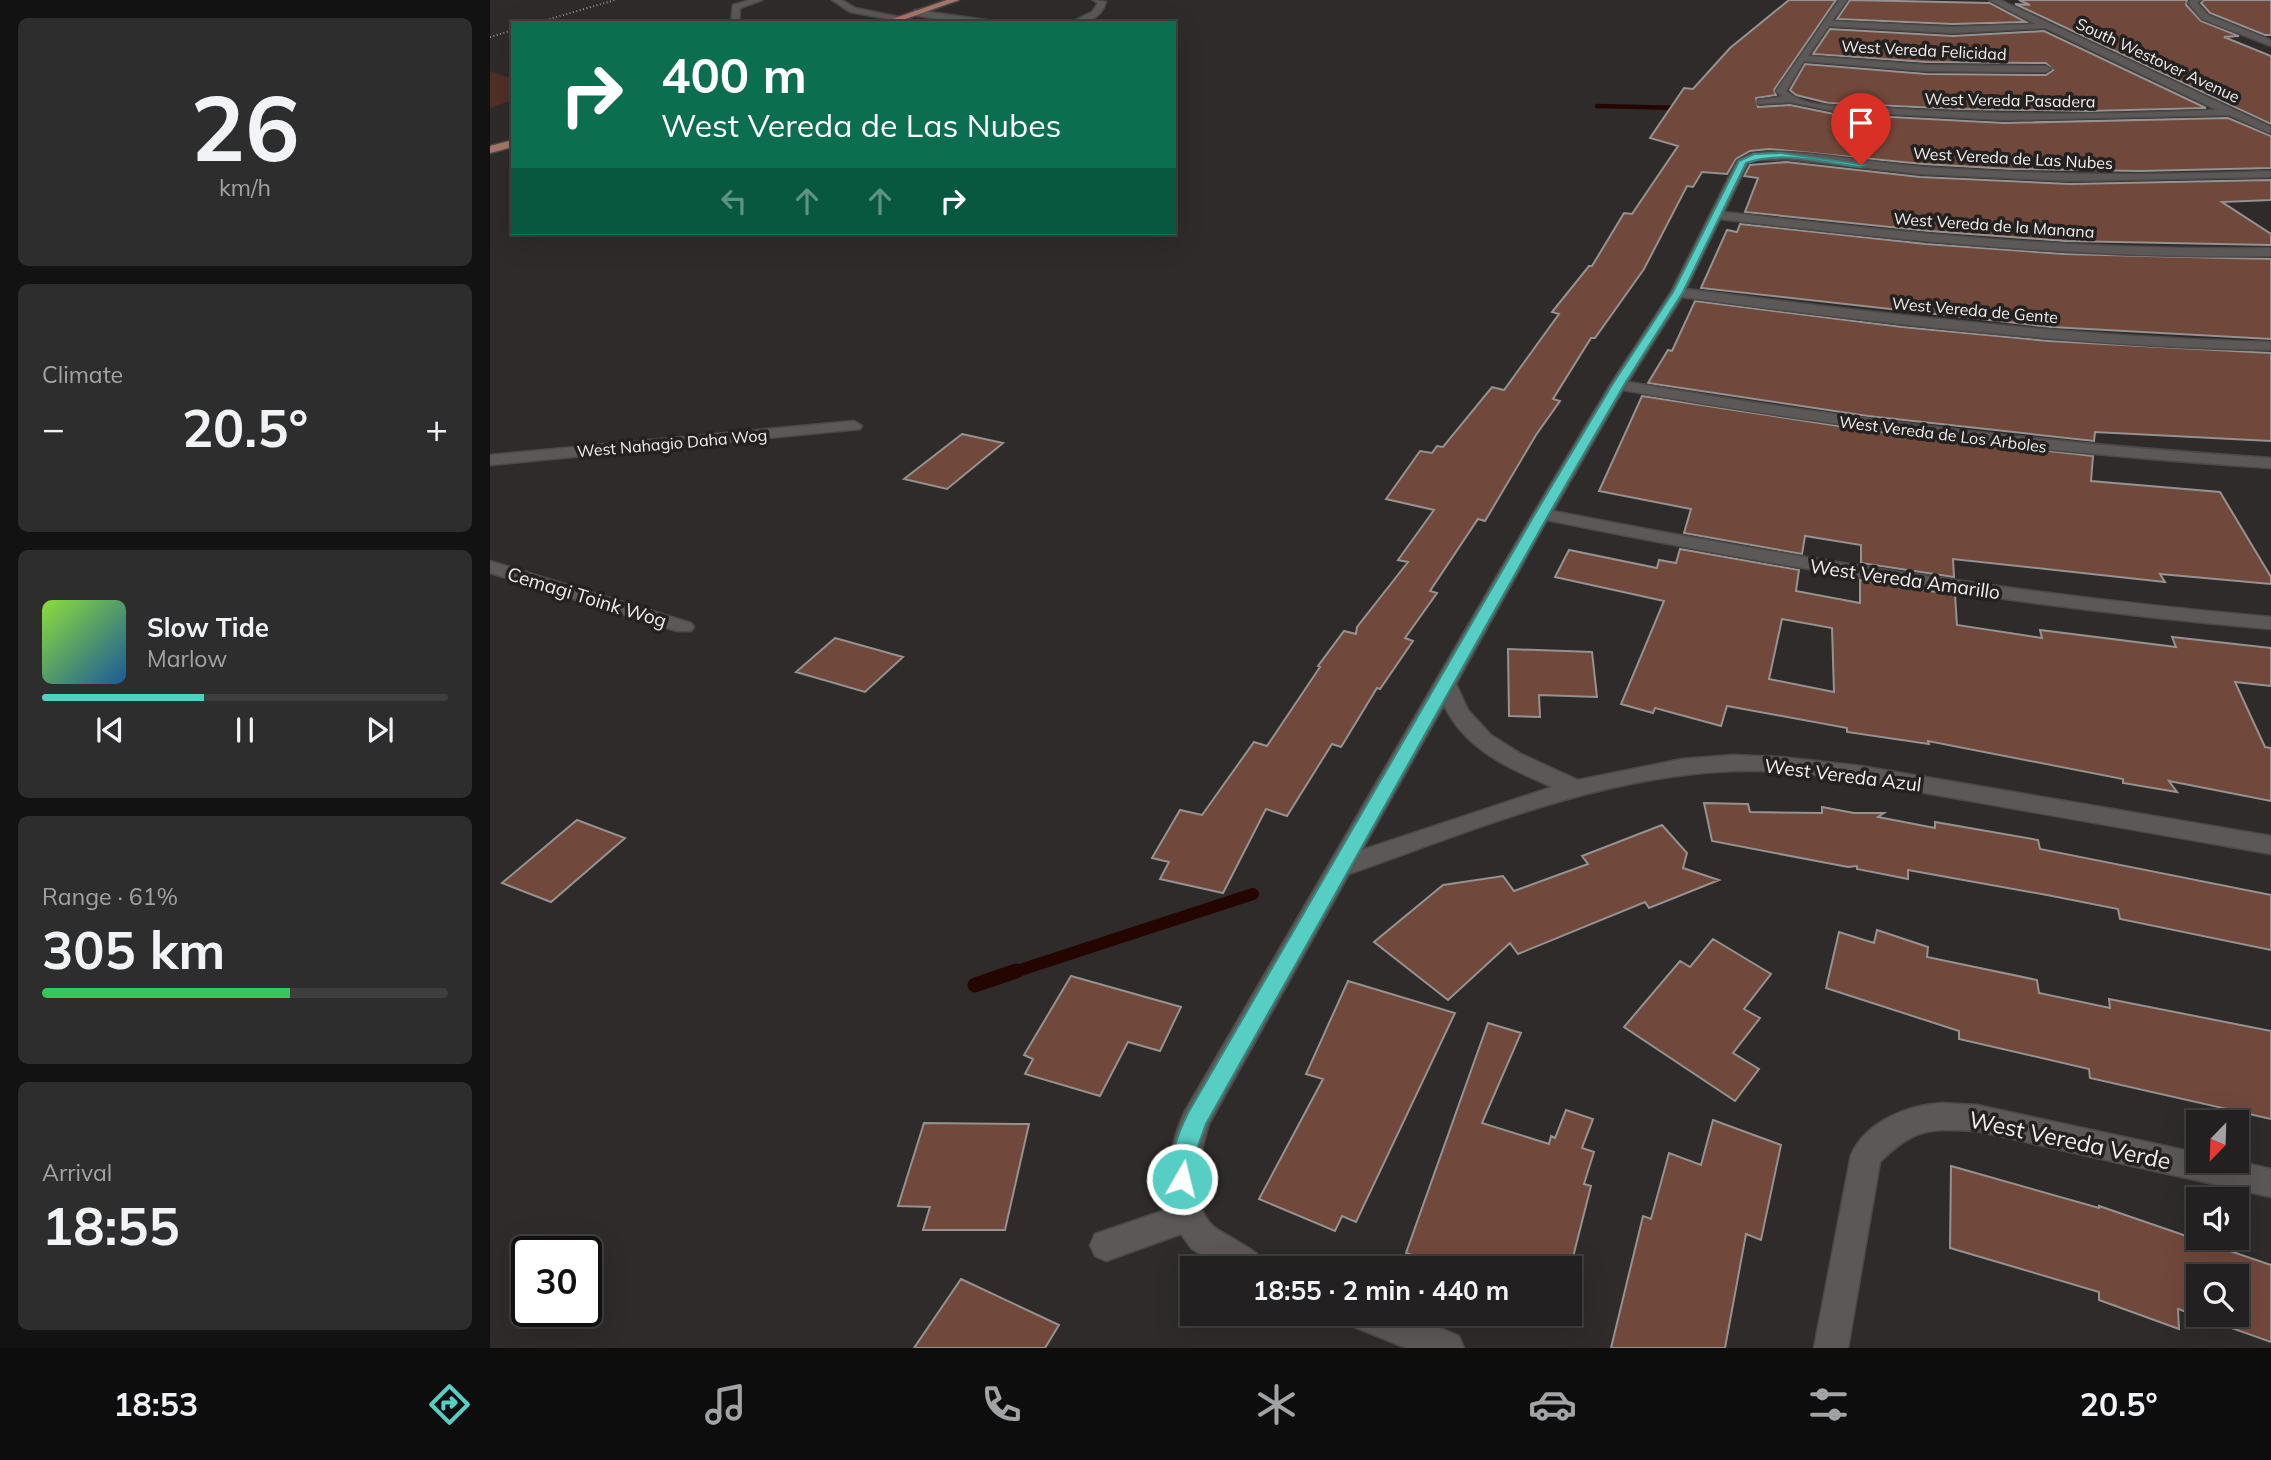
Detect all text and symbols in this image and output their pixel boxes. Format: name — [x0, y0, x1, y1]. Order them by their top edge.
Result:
street label: South Westover Avenue — [2073, 13, 2243, 107]
street label: West Vereda Felicidad — [1841, 36, 2007, 64]
text: 400 m — [661, 44, 807, 105]
icon: right — [546, 49, 637, 140]
text: 26 — [190, 70, 300, 184]
street label: West Vereda Pasadera — [1924, 89, 2096, 111]
pin — [1831, 93, 1891, 165]
icon: arrive — [1842, 104, 1880, 142]
text: West Vereda de Las Nubes — [661, 105, 1061, 145]
street label: West Vereda de Las Nubes — [1912, 143, 2114, 173]
text: km/h — [219, 173, 271, 202]
icon: left — [715, 182, 753, 220]
icon: ahead — [788, 182, 826, 220]
icon: ahead — [861, 182, 899, 220]
icon: right — [934, 182, 972, 220]
street label: West Vereda de la Manana — [1893, 208, 2095, 242]
street label: West Vereda de Gente — [1891, 293, 2059, 327]
text: Climate — [42, 360, 123, 389]
text: 20.5° — [182, 395, 308, 460]
text: − — [42, 404, 65, 452]
text: + — [425, 404, 448, 452]
street label: West Vereda de Los Arboles — [1838, 411, 2048, 457]
street label: West Nahagio Daha Wog — [576, 425, 768, 461]
street label: West Vereda Amarillo — [1808, 554, 2002, 604]
street label: Cemagi Toink Wog — [504, 561, 670, 633]
text: Slow Tide — [147, 611, 269, 644]
text: Marlow — [147, 644, 227, 673]
icon: previous — [91, 711, 129, 749]
icon: pause — [226, 711, 264, 749]
icon: next — [361, 711, 399, 749]
street label: West Vereda Azul — [1763, 753, 1923, 797]
text: Range · 61% — [42, 882, 178, 911]
text: 305 km — [42, 917, 225, 982]
street label: West Vereda Verde — [1967, 1104, 2173, 1176]
north arrow — [2186, 1110, 2249, 1172]
map controls — [2186, 1110, 2249, 1327]
position arrow — [1145, 1142, 1219, 1216]
text: Arrival — [42, 1158, 112, 1187]
button: sound — [2186, 1187, 2249, 1250]
text: 18:55 — [42, 1193, 180, 1258]
speed limit sign: 30 — [511, 1236, 602, 1327]
button: search — [2186, 1264, 2249, 1327]
text: 18:55 · 2 min · 440 m — [1253, 1274, 1509, 1307]
icon: directions — [425, 1380, 474, 1429]
icon: music — [701, 1380, 750, 1429]
icon: phone — [977, 1380, 1026, 1429]
icon: climate — [1252, 1380, 1301, 1429]
icon: car — [1528, 1380, 1577, 1429]
icon: filters — [1804, 1380, 1853, 1429]
text: 18:53 — [113, 1384, 198, 1424]
text: 20.5° — [2080, 1384, 2158, 1424]

